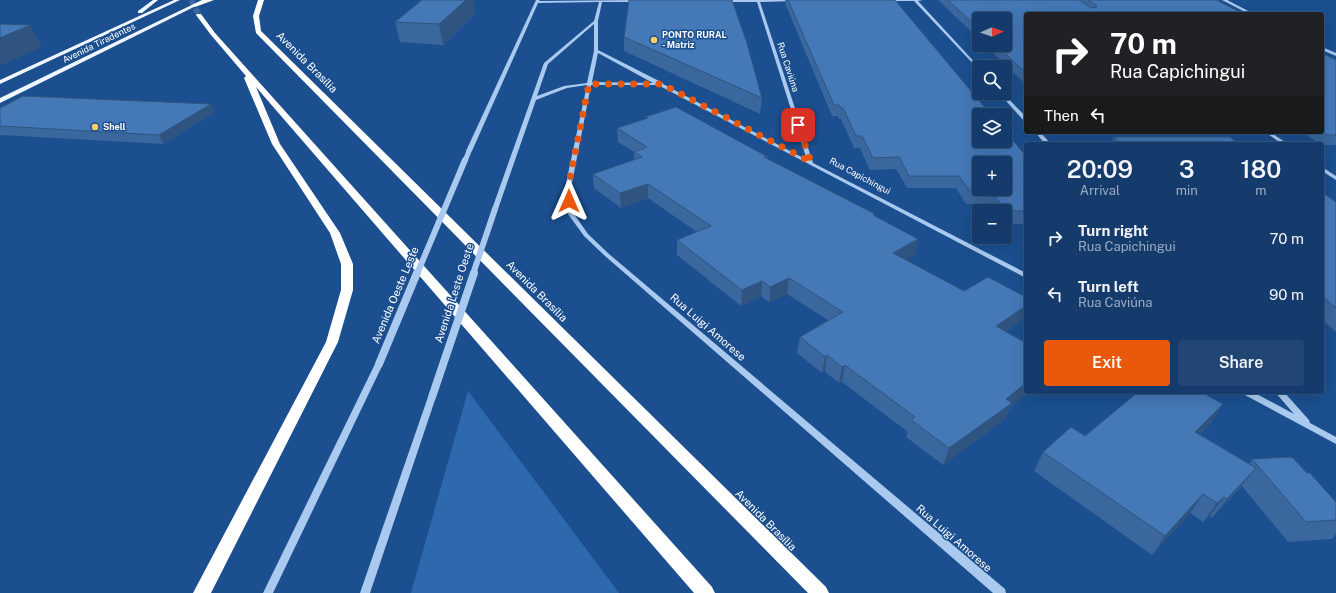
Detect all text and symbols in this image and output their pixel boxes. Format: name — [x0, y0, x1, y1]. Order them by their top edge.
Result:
north arrow — [972, 12, 1012, 52]
map controls — [972, 12, 1012, 244]
street label: Avenida Tiradentes — [61, 20, 137, 65]
text: 70 m — [1110, 27, 1177, 60]
icon: right — [1044, 28, 1096, 80]
street label: Avenida Brasília — [274, 29, 340, 95]
place label: PONTO RURAL - Matriz — [662, 29, 727, 50]
marker: PONTO RURAL - Matriz — [649, 35, 659, 45]
street label: Rua Caviúna — [775, 41, 802, 93]
button: search — [972, 60, 1012, 100]
text: Rua Capichingui — [1110, 61, 1245, 82]
icon: left — [1087, 104, 1109, 126]
text: Then — [1044, 107, 1079, 124]
pin — [781, 108, 815, 142]
button: layers — [972, 108, 1012, 148]
icon: arrive — [787, 114, 809, 136]
place label: Shell — [103, 121, 126, 132]
marker: Shell — [90, 122, 100, 132]
street label: Rua Capichingui — [828, 155, 893, 196]
text: 20:09 — [1067, 155, 1133, 183]
text: 3 — [1179, 155, 1194, 183]
text: 180 — [1240, 155, 1281, 183]
button: + — [972, 156, 1012, 196]
position arrow — [548, 180, 590, 222]
text: Arrival — [1080, 183, 1120, 198]
text: min — [1176, 183, 1198, 198]
text: m — [1255, 183, 1266, 198]
button: − — [972, 204, 1012, 244]
text: Turn right — [1078, 222, 1148, 239]
icon: right — [1044, 227, 1066, 249]
text: 70 m — [1269, 230, 1304, 247]
text: Rua Capichingui — [1078, 239, 1176, 254]
street label: Avenida Leste Oeste — [432, 242, 476, 344]
street label: Avenida Oeste Leste — [369, 245, 421, 345]
street label: Avenida Brasília — [504, 258, 570, 324]
text: Turn left — [1078, 278, 1139, 295]
icon: left — [1044, 283, 1066, 305]
text: 90 m — [1269, 286, 1304, 303]
street label: Rua Luigi Amorese — [668, 291, 748, 363]
text: Rua Caviúna — [1078, 295, 1153, 310]
button: Exit — [1044, 340, 1170, 386]
button: Share — [1178, 340, 1304, 386]
street label: Avenida Brasília — [733, 487, 799, 553]
street label: Rua Luigi Amorese — [914, 502, 994, 574]

